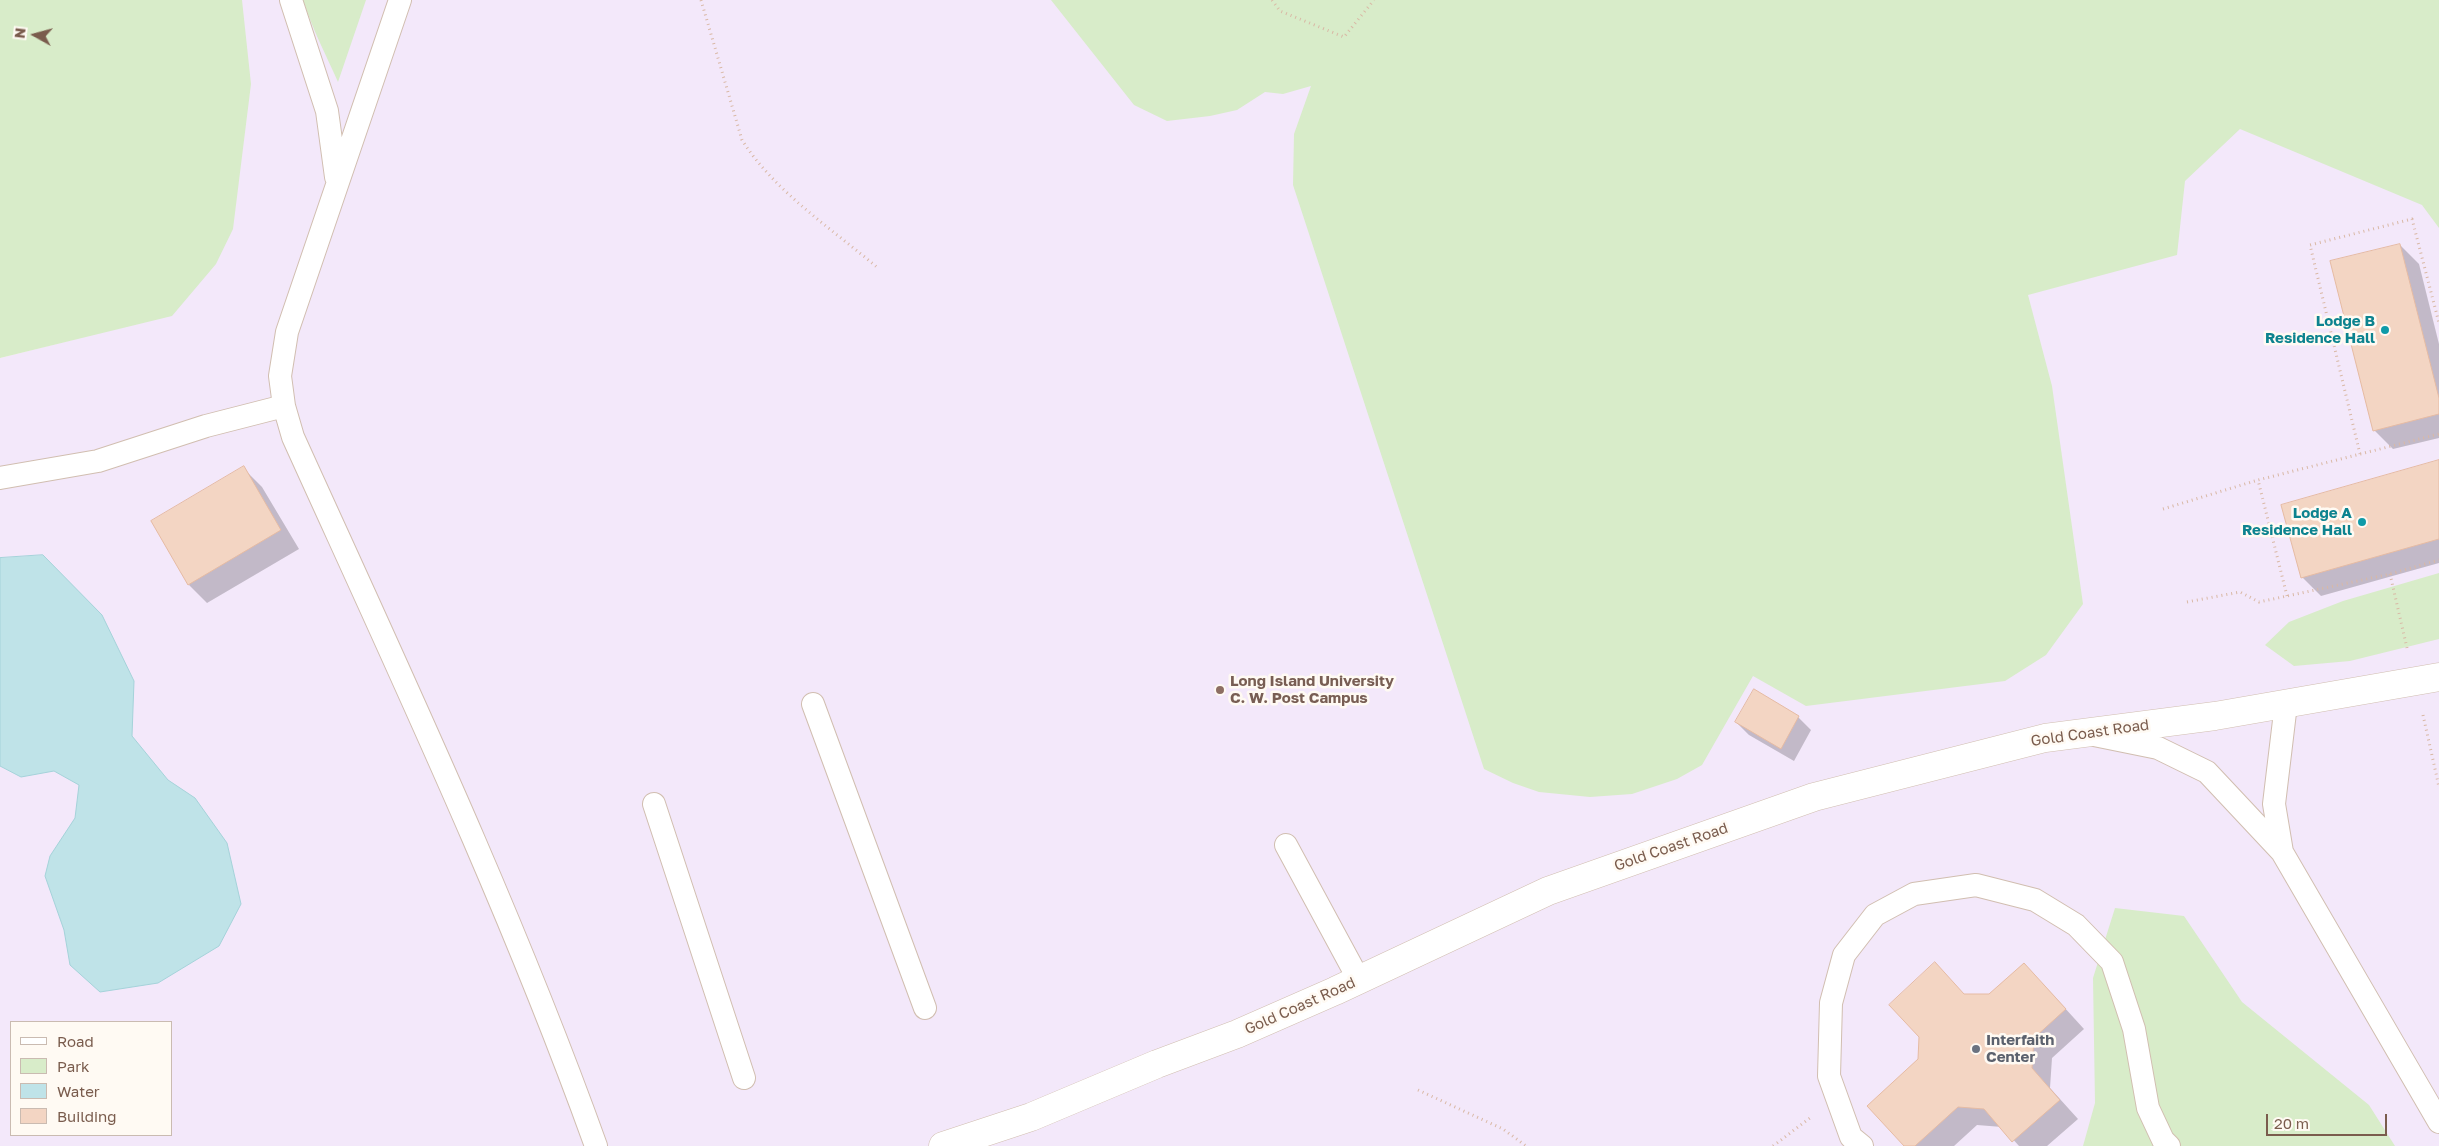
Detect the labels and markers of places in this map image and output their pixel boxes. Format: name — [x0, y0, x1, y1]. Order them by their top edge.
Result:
place label: Lodge B Residence Hall — [2265, 312, 2375, 347]
marker: Lodge B Residence Hall — [2379, 324, 2391, 336]
place label: Lodge A Residence Hall — [2242, 504, 2352, 539]
marker: Lodge A Residence Hall — [2356, 516, 2368, 528]
place label: Long Island University C. W. Post Campus — [1230, 672, 1394, 707]
marker: Long Island University C. W. Post Campus — [1214, 684, 1226, 696]
place label: Interfaith Center — [1986, 1031, 2054, 1066]
marker: Interfaith Center — [1970, 1043, 1982, 1055]

